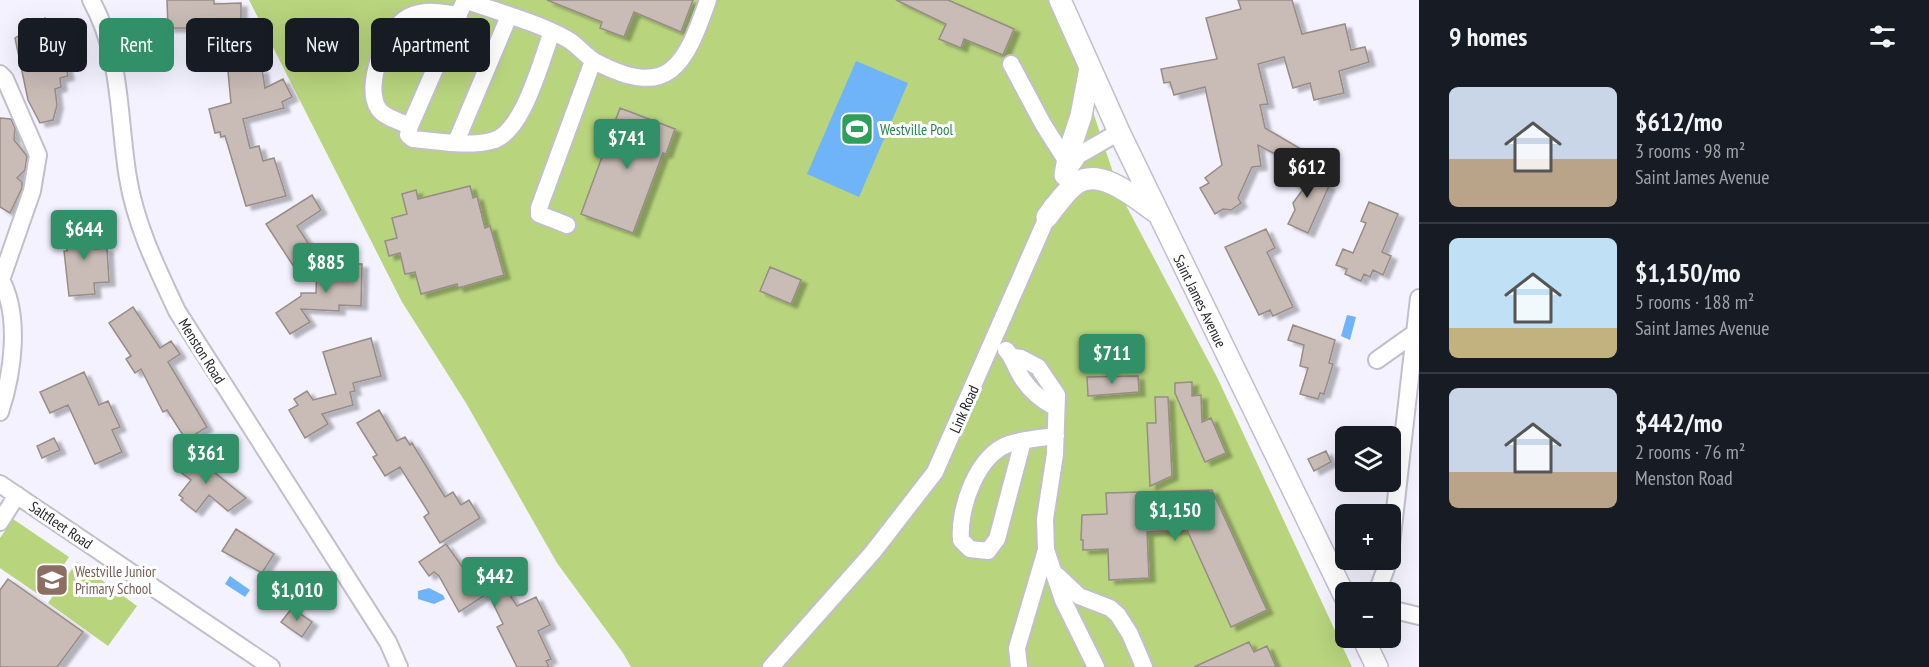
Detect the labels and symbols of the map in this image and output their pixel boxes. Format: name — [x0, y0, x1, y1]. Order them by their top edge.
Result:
sports icon: Westville Pool — [839, 111, 875, 147]
pin: $741 — [591, 119, 663, 170]
place label: Westville Pool — [880, 120, 954, 139]
pin: $612 — [1271, 148, 1343, 199]
pin: $644 — [48, 210, 120, 261]
pin: $885 — [290, 243, 362, 294]
street label: Saint James Avenue — [1169, 251, 1231, 351]
street label: Menston Road — [175, 315, 229, 387]
pin: $711 — [1076, 334, 1148, 385]
street label: Link Road — [945, 382, 983, 436]
pin: $361 — [170, 434, 242, 485]
pin: $1,150 — [1126, 491, 1224, 542]
street label: Saltfleet Road — [26, 497, 96, 553]
pin: $442 — [459, 557, 531, 608]
school or university icon: Westville Junior Primary School — [34, 562, 70, 598]
place label: Westville Junior Primary School — [75, 562, 157, 598]
pin: $1,010 — [248, 571, 346, 622]

